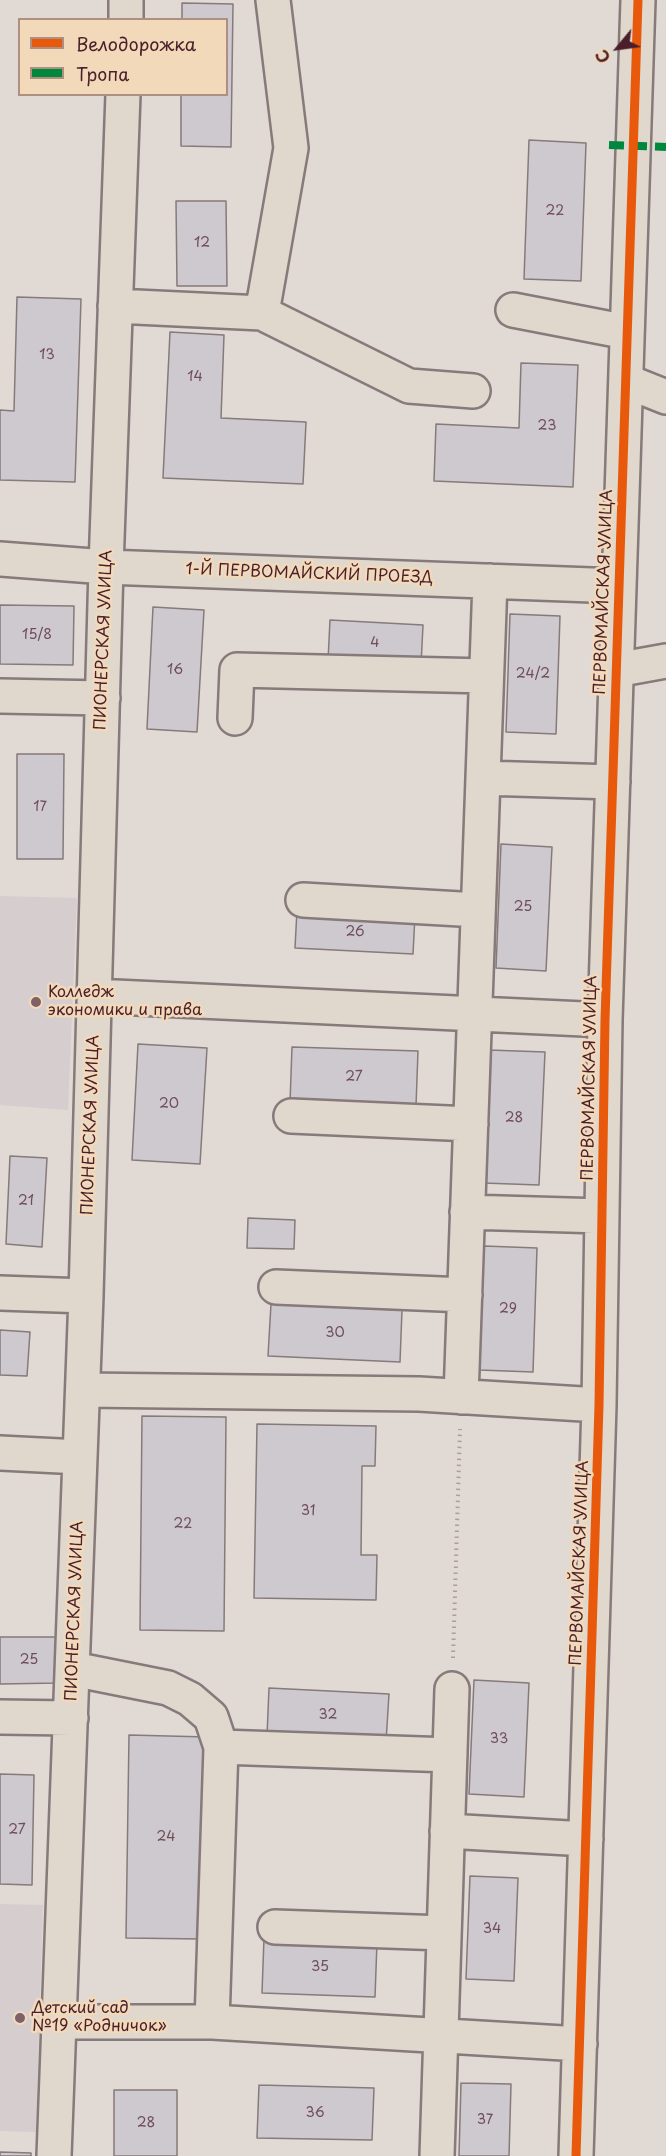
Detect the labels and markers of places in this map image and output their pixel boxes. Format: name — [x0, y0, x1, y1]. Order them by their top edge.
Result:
place label: Колледж экономики и права — [48, 983, 202, 1021]
marker: Колледж экономики и права — [29, 995, 43, 1009]
place label: Детский сад №19 «Родничок» — [32, 1999, 167, 2037]
marker: Детский сад №19 «Родничок» — [13, 2011, 27, 2025]

